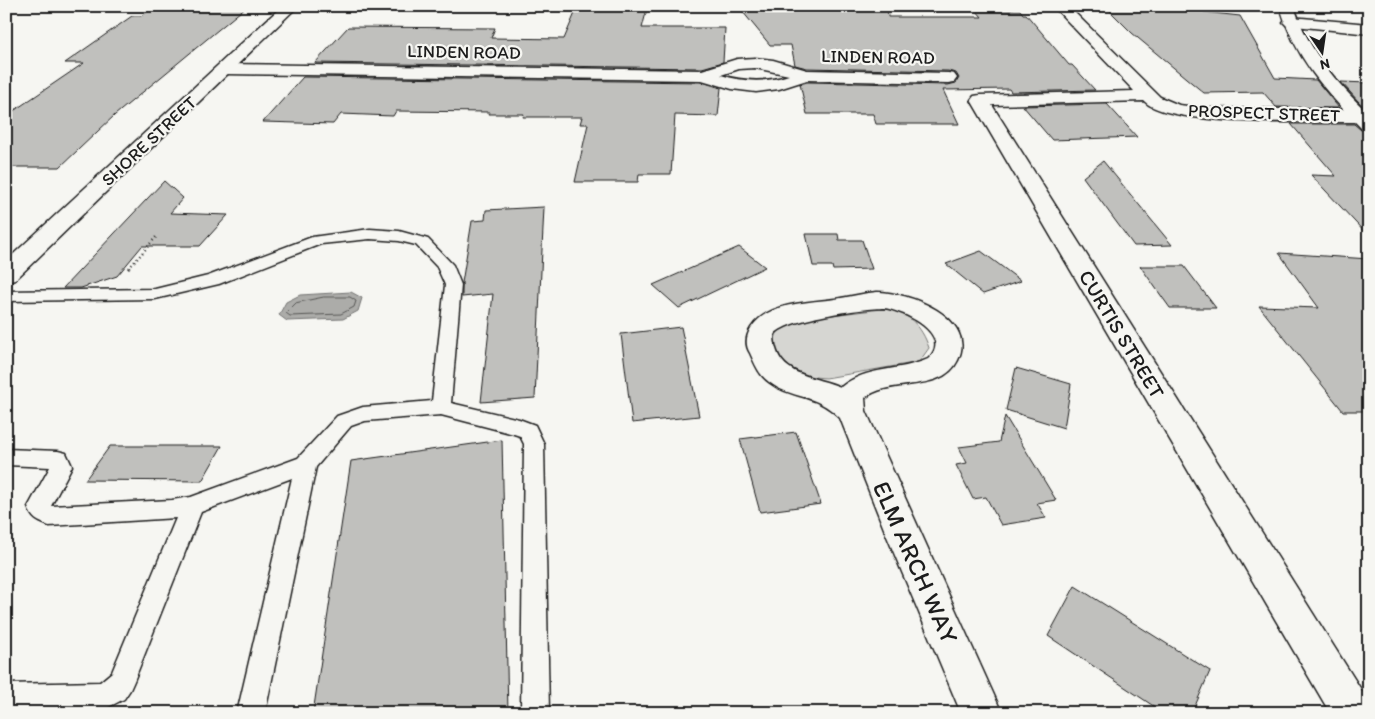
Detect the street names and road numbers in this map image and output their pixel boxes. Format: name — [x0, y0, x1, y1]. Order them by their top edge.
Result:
street label: LINDEN ROAD — [407, 40, 521, 64]
street label: LINDEN ROAD — [821, 45, 935, 69]
street label: SHORE STREET — [97, 91, 201, 191]
street label: PROSPECT STREET — [1188, 99, 1340, 127]
street label: CURTIS STREET — [1074, 265, 1170, 403]
street label: ELM ARCH WAY — [867, 476, 965, 648]

